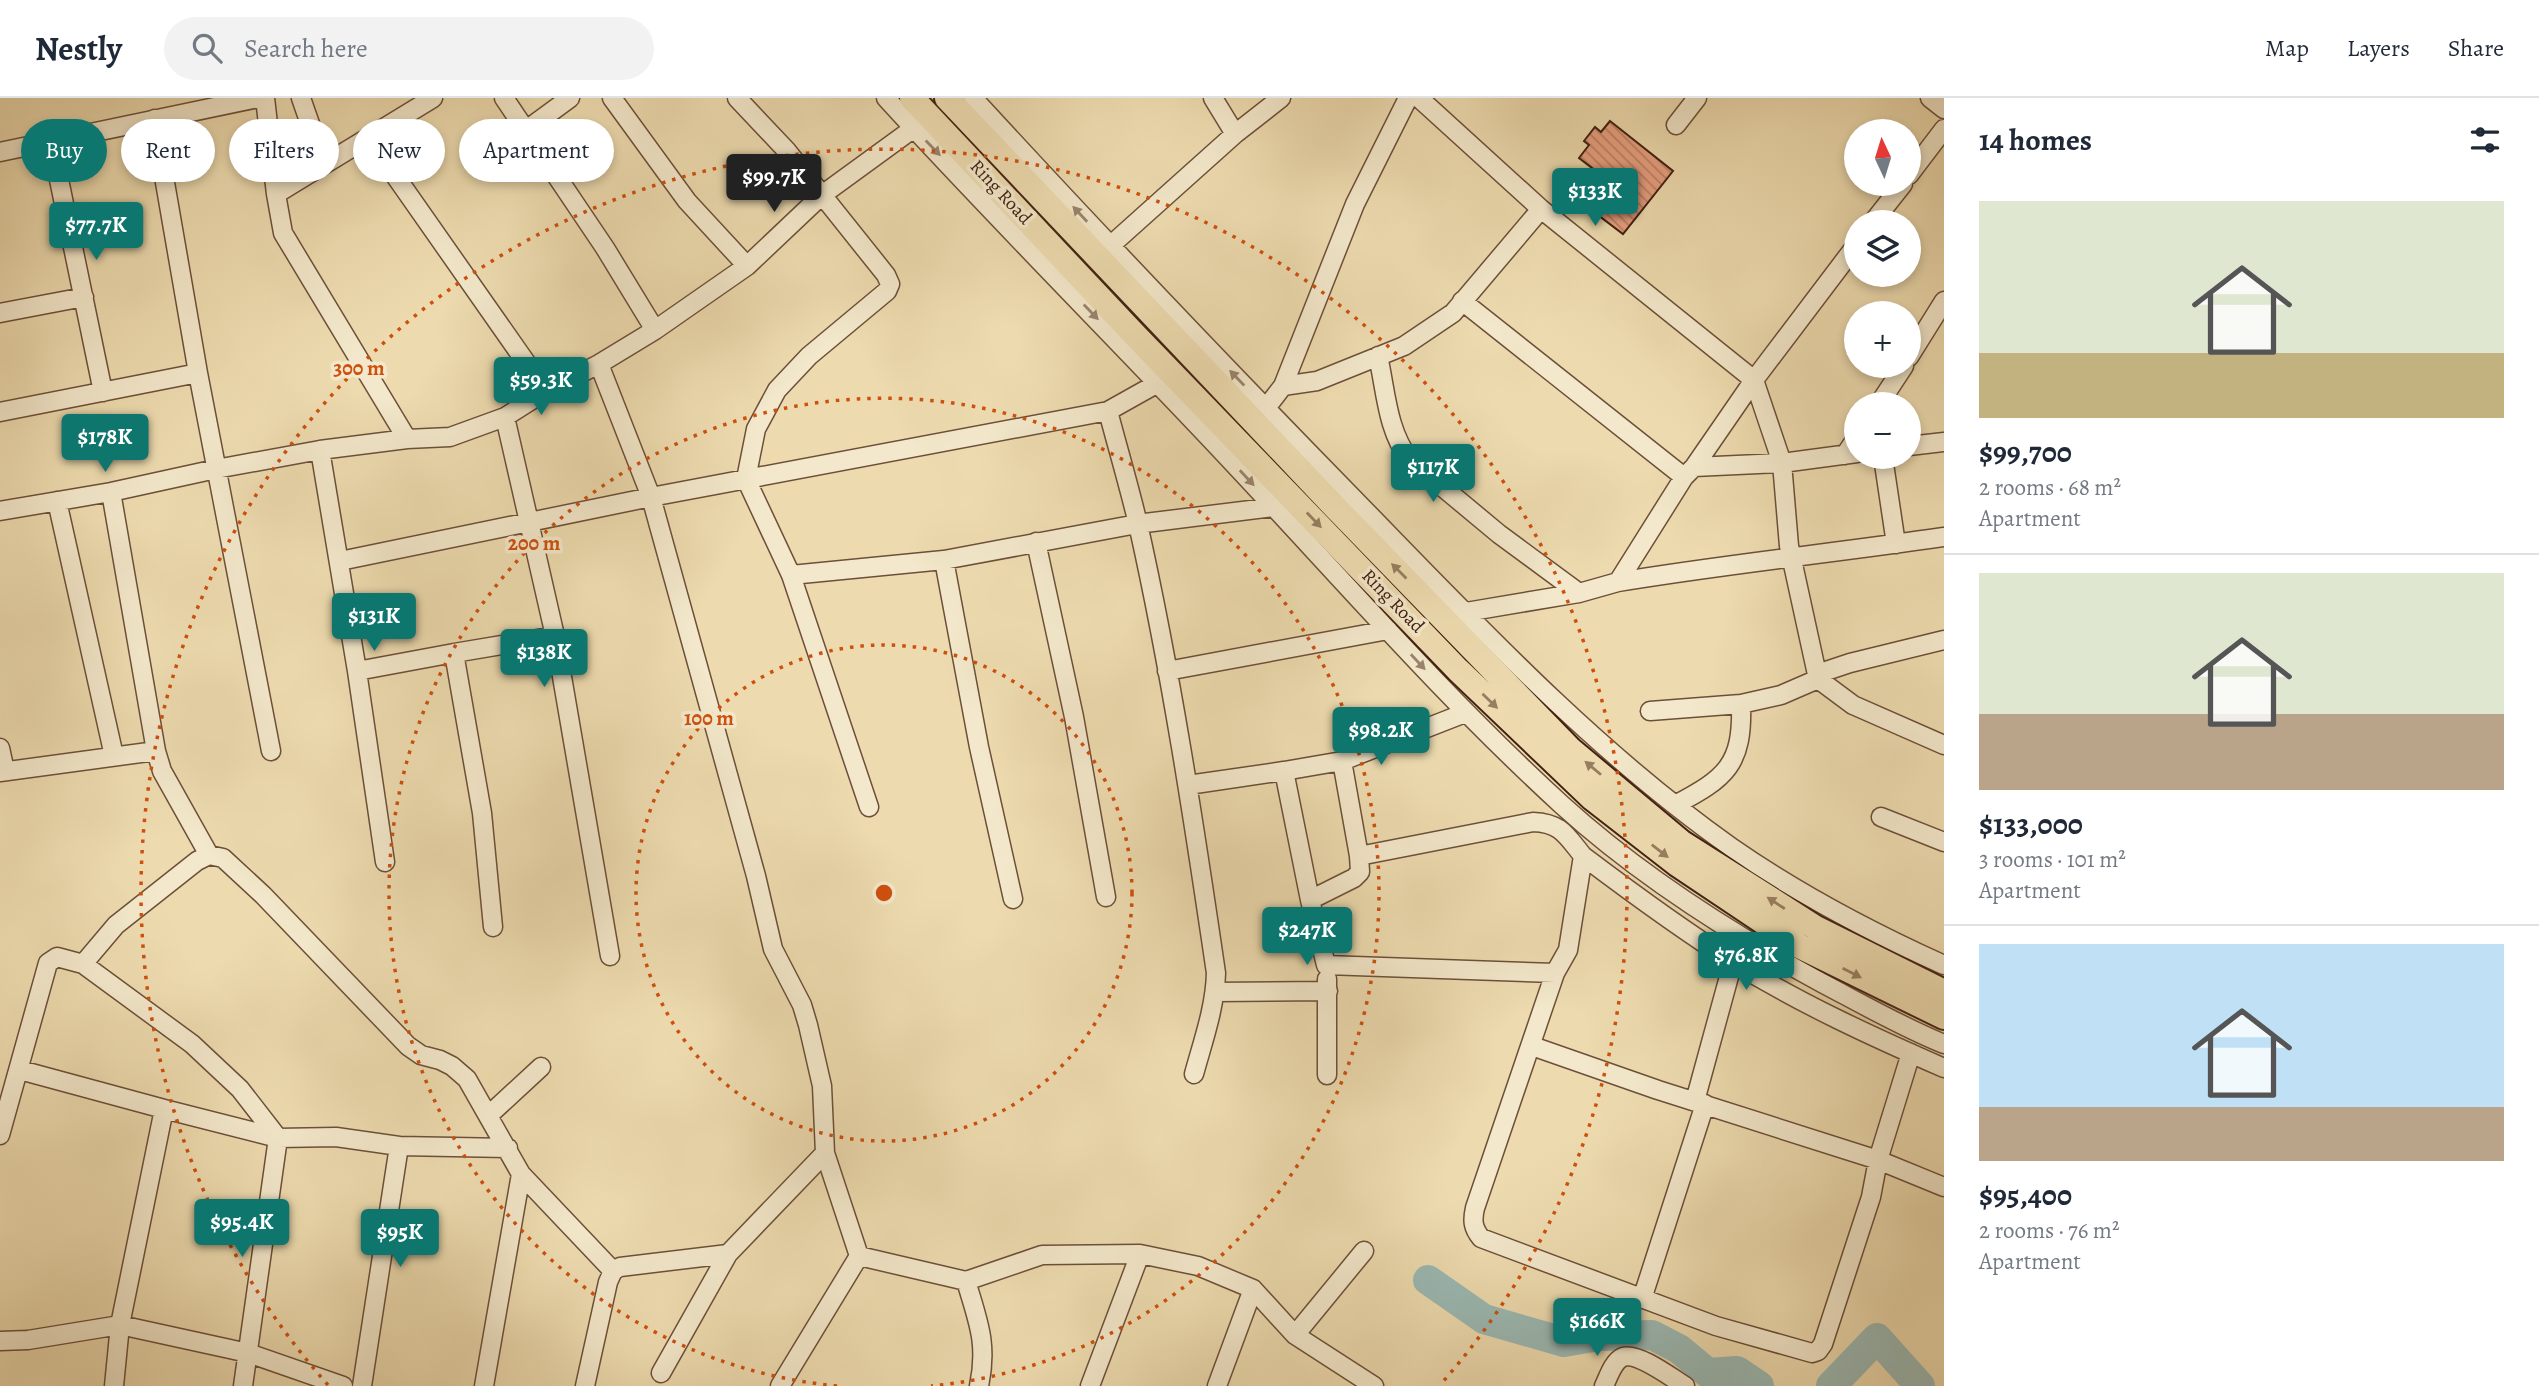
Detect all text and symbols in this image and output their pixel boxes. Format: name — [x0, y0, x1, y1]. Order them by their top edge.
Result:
search box — [164, 17, 654, 80]
text: Nestly — [35, 26, 122, 71]
icon: search — [188, 29, 226, 67]
text: Search here — [244, 31, 368, 66]
text: Map — [2265, 32, 2309, 64]
text: Layers — [2347, 32, 2410, 64]
text: Share — [2448, 32, 2504, 64]
chip: Buy — [21, 119, 107, 182]
chip: Rent — [121, 119, 215, 182]
chip: Filters — [229, 119, 339, 182]
chip: New — [353, 119, 445, 182]
chip: Apartment — [459, 119, 614, 182]
north arrow — [1844, 119, 1922, 196]
map controls — [1844, 119, 1921, 469]
text: 14 homes — [1979, 120, 2092, 160]
icon: filters — [2466, 121, 2504, 159]
one-way arrow — [925, 139, 941, 156]
street label: Ring Road — [964, 154, 1038, 231]
pin: $99.7K — [717, 155, 831, 214]
text: $99.7K — [742, 161, 806, 192]
pin: $133K — [1546, 169, 1644, 228]
text: $133K — [1568, 175, 1622, 206]
pin: $77.7K — [39, 202, 153, 262]
one-way arrow — [1072, 206, 1088, 223]
text: $77.7K — [65, 209, 127, 240]
button: layers — [1844, 210, 1921, 287]
icon: home — [2179, 247, 2305, 373]
button: + — [1844, 301, 1921, 378]
one-way arrow — [1082, 303, 1098, 320]
text: 300 m — [333, 354, 385, 382]
pin: $59.3K — [484, 358, 598, 417]
text: $59.3K — [510, 364, 572, 395]
one-way arrow — [1228, 370, 1245, 387]
button: − — [1844, 392, 1921, 469]
pin: $178K — [56, 414, 154, 474]
text: $178K — [78, 421, 132, 452]
text: $99,700 — [1979, 432, 2072, 472]
pin: $117K — [1384, 444, 1482, 504]
text: $117K — [1407, 451, 1459, 482]
one-way arrow — [1238, 469, 1255, 486]
text: 2 rooms · 68 m² — [1979, 472, 2121, 503]
text: Apartment — [1979, 503, 2081, 534]
one-way arrow — [1306, 511, 1322, 528]
text: 200 m — [508, 529, 561, 557]
street label: Ring Road — [1356, 563, 1431, 639]
one-way arrow — [1392, 563, 1408, 580]
pin: $131K — [325, 594, 423, 653]
text: $131K — [348, 600, 400, 631]
icon: home — [2179, 619, 2305, 745]
pin: $138K — [495, 630, 593, 689]
text: $138K — [517, 636, 572, 667]
one-way arrow — [1409, 653, 1425, 670]
one-way arrow — [1481, 692, 1498, 709]
text: 100 m — [684, 704, 734, 732]
pin: $98.2K — [1324, 708, 1438, 767]
text: $98.2K — [1349, 714, 1413, 745]
one-way arrow — [1584, 760, 1602, 776]
text: $133,000 — [1979, 804, 2083, 844]
one-way arrow — [1651, 843, 1669, 857]
text: 3 rooms · 101 m² — [1979, 844, 2126, 875]
text: Apartment — [1979, 875, 2081, 906]
centre of rings — [872, 881, 896, 905]
one-way arrow — [1766, 896, 1786, 909]
pin: $247K — [1258, 908, 1356, 967]
text: $247K — [1278, 914, 1336, 945]
pin: $76.8K — [1689, 932, 1803, 992]
text: $76.8K — [1714, 939, 1778, 970]
one-way arrow — [1842, 967, 1862, 978]
icon: home — [2179, 990, 2305, 1116]
text: $95,400 — [1979, 1175, 2072, 1215]
pin: $95.4K — [185, 1200, 299, 1259]
text: $95.4K — [210, 1206, 274, 1237]
pin: $95K — [359, 1210, 441, 1269]
text: 2 rooms · 76 m² — [1979, 1215, 2120, 1246]
text: $95K — [377, 1216, 423, 1247]
text: Apartment — [1979, 1246, 2081, 1277]
pin: $166K — [1548, 1298, 1646, 1358]
text: $166K — [1569, 1305, 1625, 1336]

